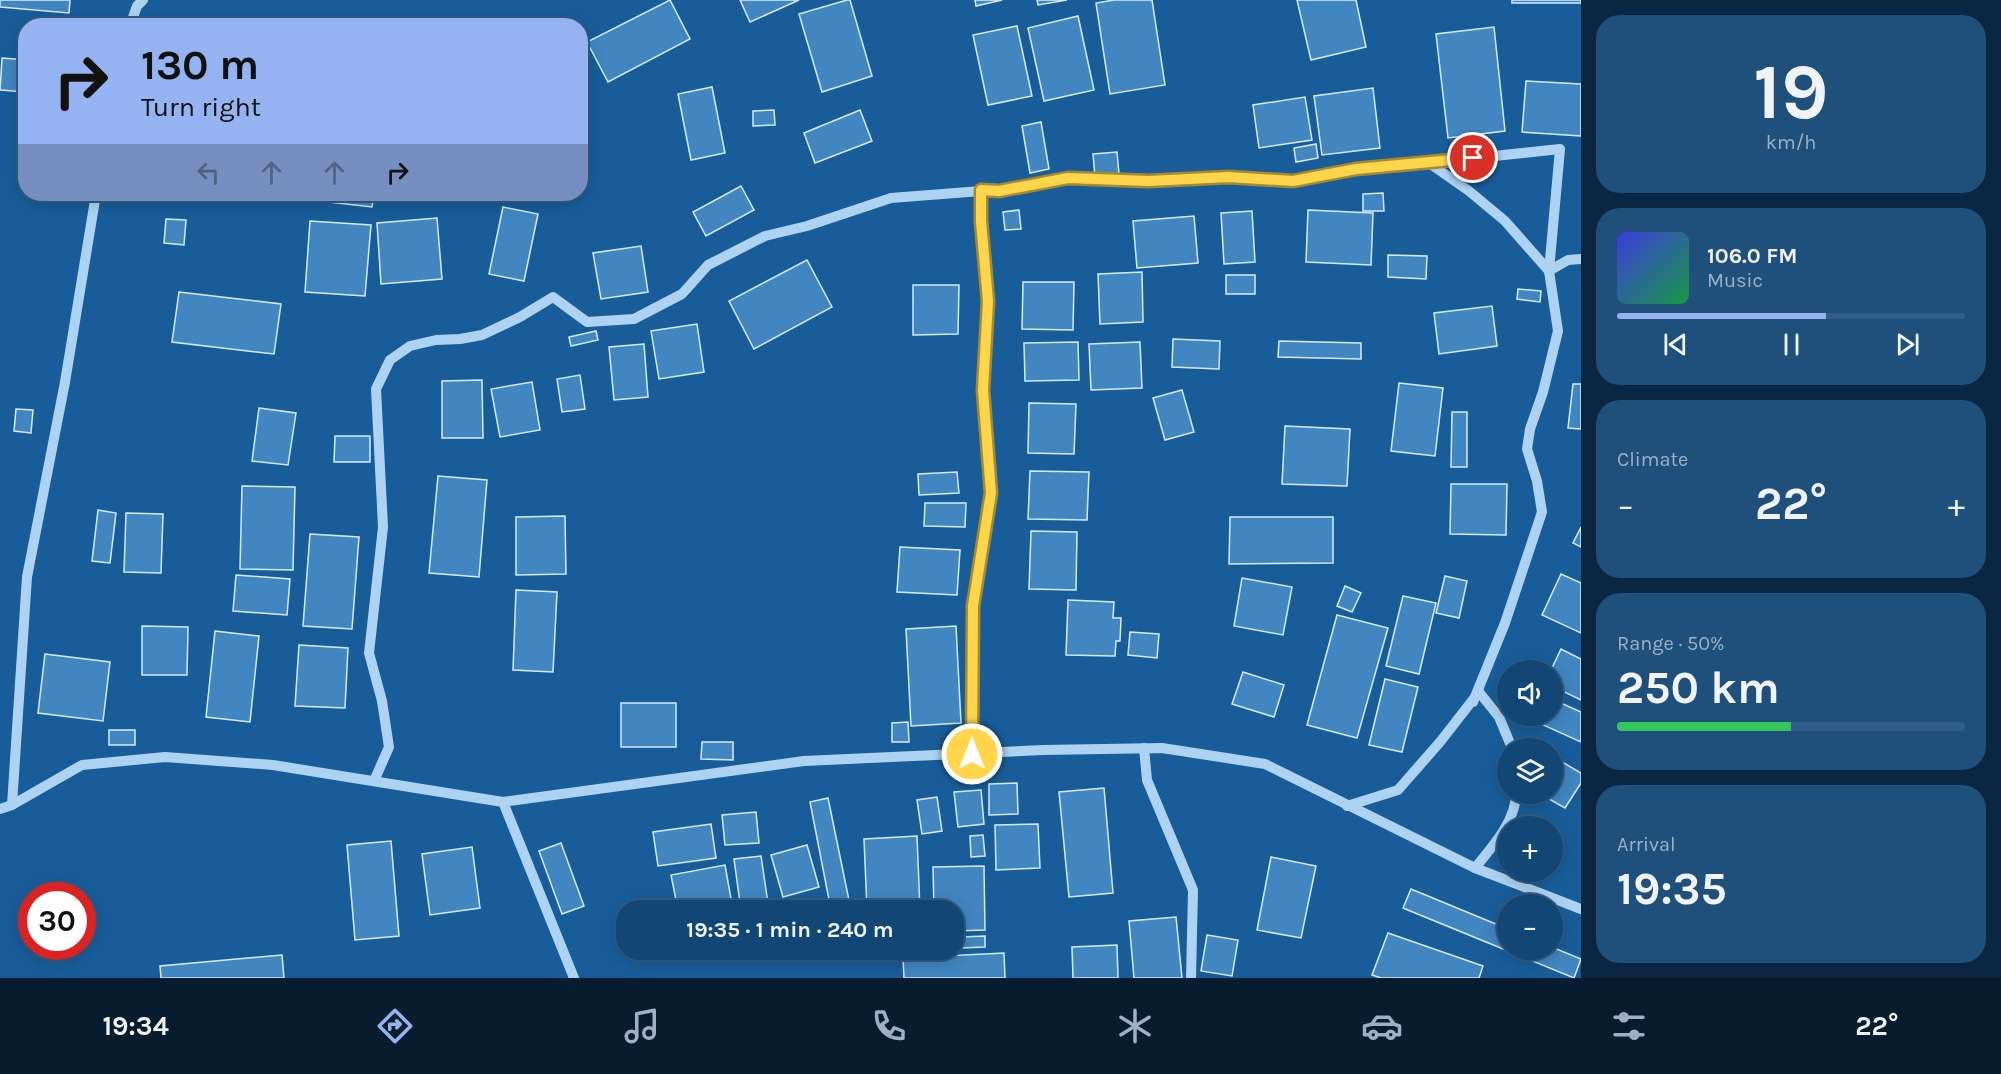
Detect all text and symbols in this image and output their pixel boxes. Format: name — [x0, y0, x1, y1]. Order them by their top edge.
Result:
text: 130 m — [141, 40, 259, 90]
icon: right — [42, 42, 120, 120]
text: 19 — [1753, 46, 1829, 138]
text: Turn right — [141, 91, 261, 123]
text: km/h — [1766, 131, 1816, 154]
pin — [1447, 132, 1498, 183]
icon: arrive — [1456, 141, 1489, 174]
icon: left — [192, 156, 225, 189]
icon: ahead — [255, 156, 288, 189]
icon: ahead — [318, 156, 351, 189]
icon: right — [381, 156, 414, 189]
text: 106.0 FM — [1707, 243, 1798, 269]
text: Music — [1707, 269, 1763, 292]
icon: previous — [1659, 328, 1692, 361]
icon: pause — [1775, 328, 1808, 361]
icon: next — [1891, 328, 1924, 361]
text: Climate — [1617, 448, 1688, 471]
text: 22° — [1755, 478, 1827, 530]
text: − — [1617, 486, 1634, 524]
text: + — [1948, 486, 1965, 524]
text: Range · 50% — [1617, 632, 1725, 655]
map controls — [1497, 660, 1563, 960]
button: sound — [1497, 660, 1563, 726]
text: 250 km — [1617, 662, 1780, 714]
position arrow — [940, 722, 1004, 786]
button: layers — [1497, 738, 1563, 804]
button: + — [1497, 816, 1563, 882]
text: Arrival — [1617, 833, 1676, 856]
text: 19:35 — [1617, 863, 1727, 915]
speed limit sign: 30 — [18, 882, 96, 960]
button: − — [1497, 894, 1563, 960]
text: 19:35 · 1 min · 240 m — [686, 917, 894, 943]
icon: directions — [374, 1005, 416, 1047]
icon: music — [621, 1005, 663, 1047]
icon: phone — [868, 1005, 910, 1047]
icon: climate — [1114, 1005, 1156, 1047]
icon: car — [1361, 1005, 1403, 1047]
icon: filters — [1608, 1005, 1650, 1047]
text: 19:34 — [102, 1010, 169, 1042]
text: 22° — [1855, 1010, 1898, 1042]

